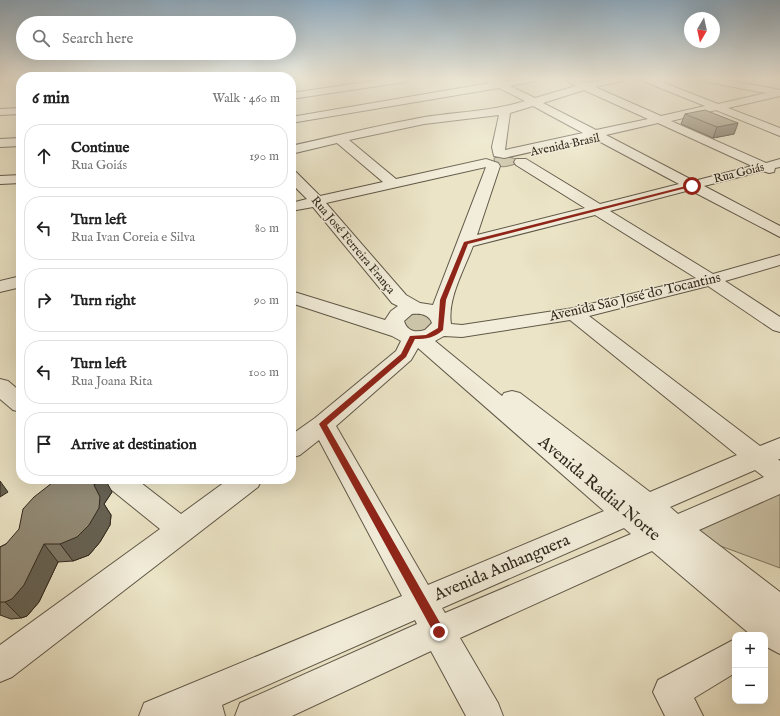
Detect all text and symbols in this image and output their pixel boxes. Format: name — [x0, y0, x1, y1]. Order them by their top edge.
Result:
north arrow — [684, 12, 720, 48]
search box — [16, 16, 296, 60]
icon: search — [30, 27, 52, 49]
text: Search here — [62, 29, 133, 48]
text: 6 min — [32, 88, 70, 109]
text: Walk · 460 m — [213, 90, 280, 107]
street label: Avenida Brasil — [528, 130, 602, 160]
text: Continue — [71, 138, 129, 157]
icon: ahead — [33, 145, 55, 167]
text: 190 m — [249, 148, 279, 165]
text: Rua Goiás — [71, 157, 127, 174]
street label: Rua Goiás — [712, 159, 766, 187]
route start — [683, 177, 701, 195]
street label: Rua José Ferreira França — [307, 193, 399, 298]
text: Turn left — [71, 210, 127, 229]
icon: left — [33, 217, 55, 239]
text: 80 m — [255, 220, 279, 237]
text: Rua Ivan Coreia e Silva — [71, 229, 195, 246]
street label: Avenida São José do Tocantins — [546, 268, 723, 326]
icon: right — [33, 289, 55, 311]
text: Turn right — [71, 291, 136, 310]
text: 90 m — [254, 292, 279, 309]
text: Turn left — [71, 354, 127, 373]
icon: left — [33, 361, 55, 383]
text: 100 m — [249, 364, 279, 381]
text: Rua Joana Rita — [71, 373, 152, 390]
street label: Avenida Radial Norte — [533, 431, 664, 546]
icon: arrive — [33, 433, 55, 455]
text: Arrive at destination — [71, 435, 197, 454]
street label: Avenida Anhanguera — [430, 530, 574, 606]
route end — [430, 623, 448, 641]
map controls — [732, 632, 768, 704]
button: + — [732, 632, 768, 668]
button: − — [732, 668, 768, 704]

